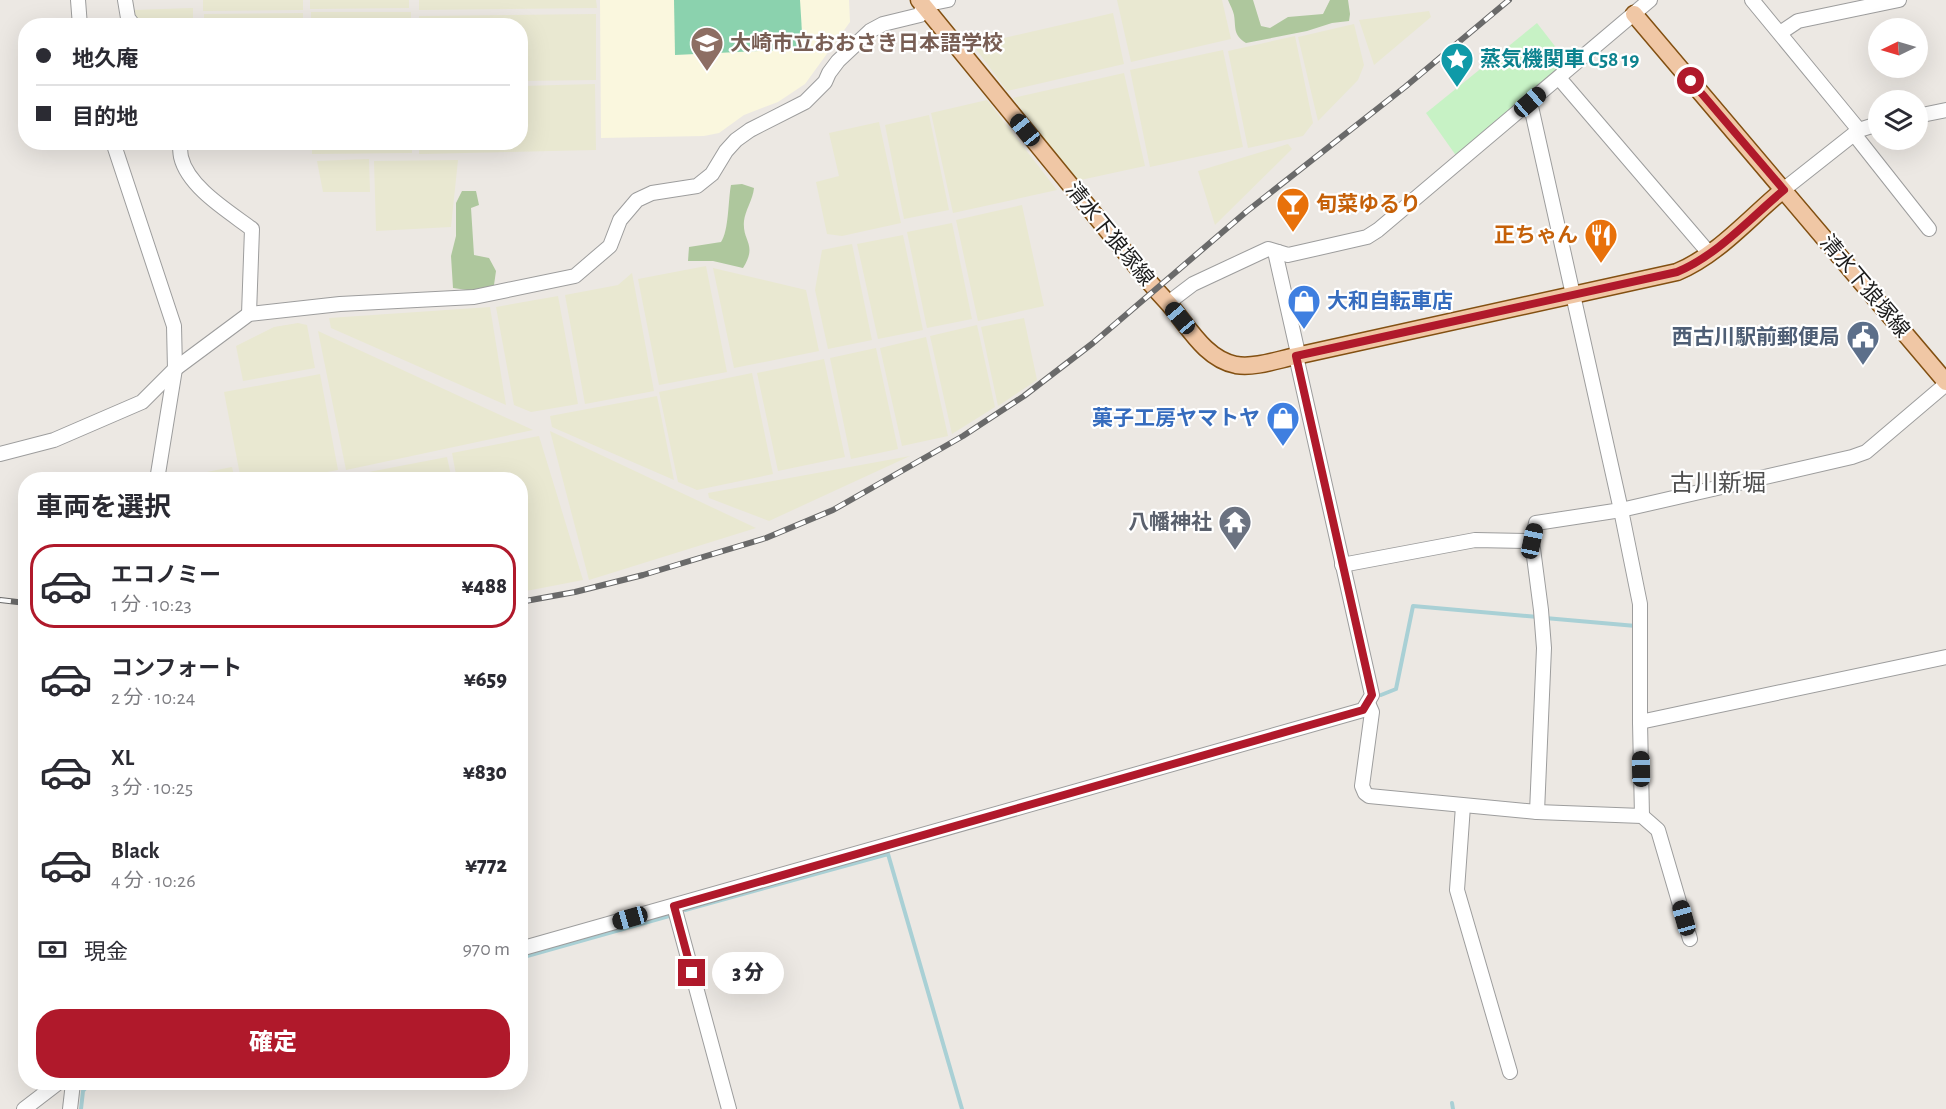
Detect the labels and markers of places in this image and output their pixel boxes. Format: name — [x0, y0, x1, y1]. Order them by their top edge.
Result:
school or university icon: 大崎市立おおさき日本語学校 — [689, 25, 725, 72]
place label: 大崎市立おおさき日本語学校 — [730, 32, 1003, 54]
place icon: 蒸気機関車 C58 19 — [1439, 41, 1475, 88]
place label: 蒸気機関車 C58 19 — [1480, 47, 1639, 70]
bar icon: 旬菜ゆるり — [1275, 186, 1311, 233]
place label: 旬菜ゆるり — [1316, 193, 1421, 215]
restaurant icon: 正ちゃん — [1583, 217, 1619, 264]
place label: 正ちゃん — [1494, 224, 1578, 246]
shop icon: 大和自転車店 — [1286, 283, 1322, 330]
place label: 大和自転車店 — [1327, 290, 1453, 312]
public building icon: 西古川駅前郵便局 — [1845, 319, 1881, 366]
place label: 西古川駅前郵便局 — [1672, 325, 1840, 348]
shop icon: 菓子工房ヤマトヤ — [1265, 400, 1301, 447]
place label: 菓子工房ヤマトヤ — [1092, 407, 1260, 429]
temple icon: 八幡神社 — [1217, 504, 1253, 551]
place label: 八幡神社 — [1128, 510, 1212, 533]

